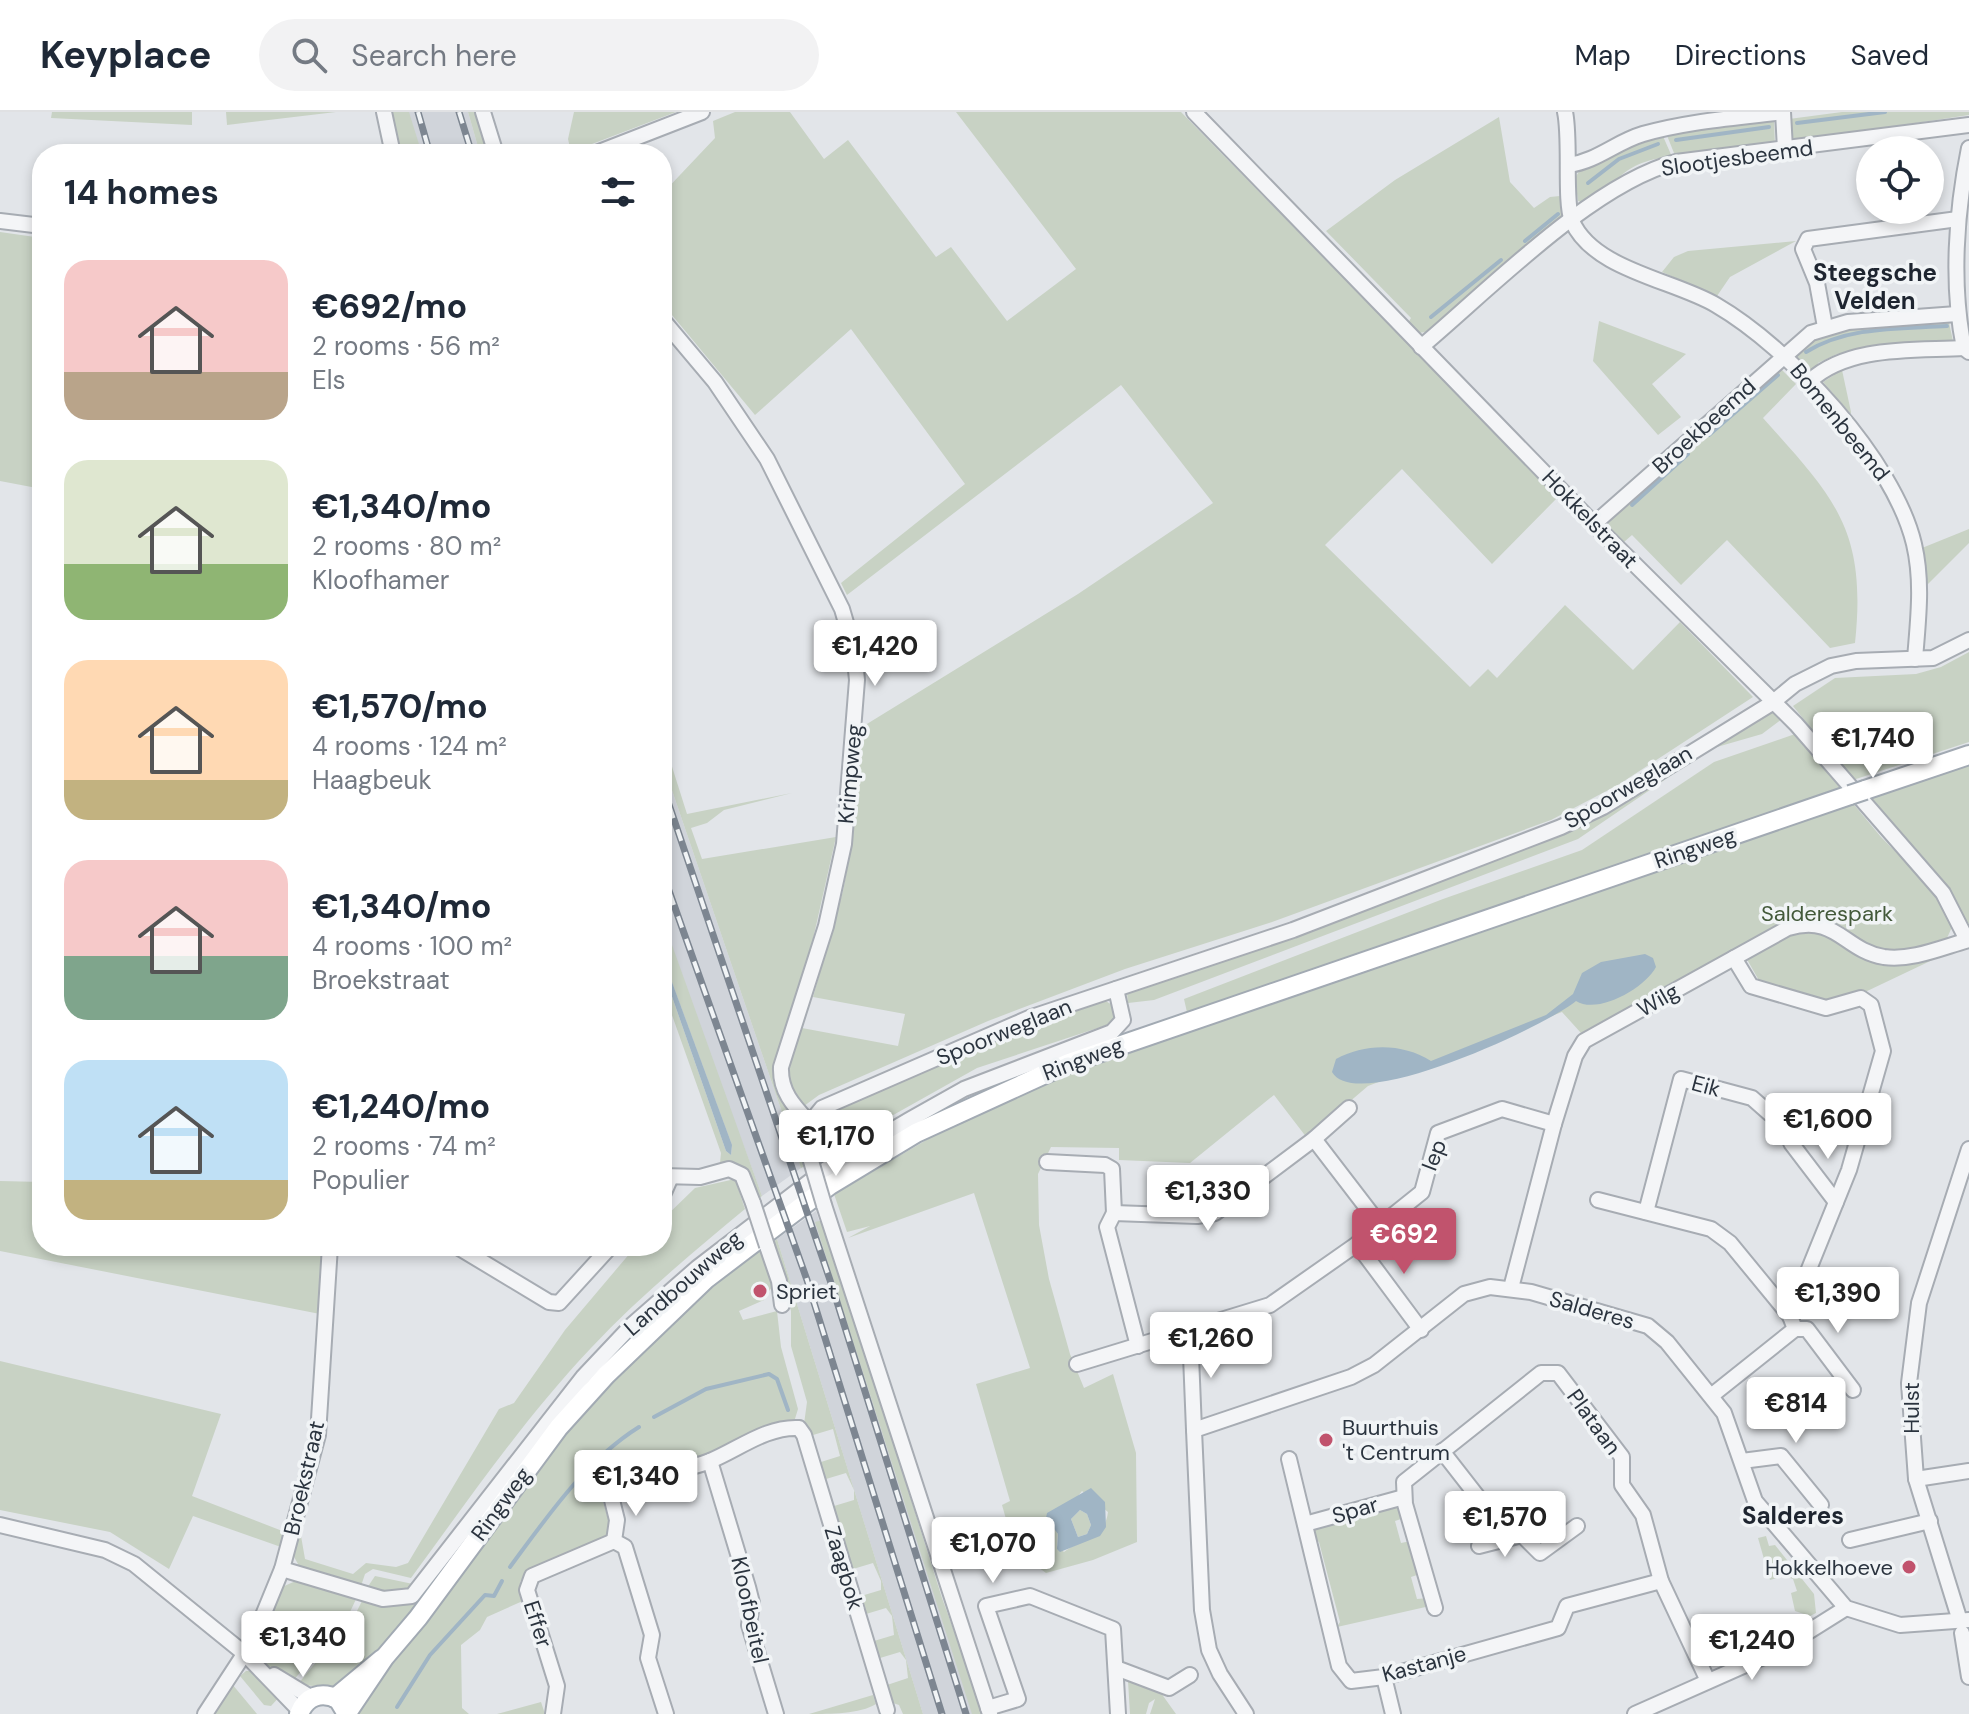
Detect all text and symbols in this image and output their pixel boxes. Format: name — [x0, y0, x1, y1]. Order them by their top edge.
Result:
search box — [259, 19, 819, 91]
text: Keyplace — [40, 30, 211, 80]
icon: search — [287, 33, 331, 77]
text: Search here — [351, 36, 517, 75]
text: Map — [1574, 37, 1631, 74]
text: Directions — [1675, 37, 1807, 74]
text: Saved — [1851, 37, 1929, 74]
street label: Slootjesbeemd — [1659, 133, 1815, 183]
map controls — [1856, 136, 1944, 224]
button: locate — [1856, 136, 1944, 224]
text: 14 homes — [64, 170, 219, 215]
icon: filters — [596, 170, 640, 214]
district label: Steegsche Velden — [1813, 257, 1937, 316]
text: €692/mo — [312, 284, 467, 329]
icon: home — [128, 292, 224, 388]
text: 2 rooms · 56 m² — [312, 329, 500, 363]
street label: Bomenbeemd — [1784, 357, 1896, 487]
text: Els — [312, 363, 346, 397]
street label: Broekbeemd — [1646, 372, 1762, 480]
street label: Hokkelstraat — [1536, 463, 1644, 575]
text: €1,340/mo — [312, 484, 491, 529]
icon: home — [128, 492, 224, 588]
text: 2 rooms · 80 m² — [312, 529, 501, 563]
text: Kloofhamer — [312, 563, 449, 597]
pin: €1,420 — [810, 620, 940, 688]
text: €1,420 — [832, 629, 918, 663]
text: €1,570/mo — [312, 684, 488, 729]
icon: home — [128, 692, 224, 788]
pin: €1,740 — [1808, 712, 1938, 780]
text: €1,740 — [1831, 721, 1915, 755]
street label: Krimpweg — [831, 723, 869, 825]
text: 4 rooms · 124 m² — [312, 729, 507, 763]
street label: Spoorweglaan — [1559, 739, 1697, 835]
text: Haagbeuk — [312, 763, 432, 797]
street label: Ringweg — [1650, 821, 1740, 875]
text: €1,340/mo — [312, 884, 491, 929]
icon: home — [128, 892, 224, 988]
park label: Salderespark — [1761, 899, 1893, 928]
text: 4 rooms · 100 m² — [312, 929, 512, 963]
text: Broekstraat — [312, 963, 450, 997]
street label: Wilg — [1632, 977, 1684, 1023]
street label: Spoorweglaan — [932, 992, 1076, 1072]
street label: Ringweg — [1038, 1030, 1128, 1088]
street label: Eik — [1688, 1068, 1724, 1104]
text: €1,240/mo — [312, 1084, 490, 1129]
icon: home — [128, 1092, 224, 1188]
pin: €1,600 — [1763, 1093, 1893, 1161]
text: €1,600 — [1783, 1102, 1873, 1136]
pin: €1,170 — [771, 1110, 901, 1178]
text: €1,170 — [797, 1119, 875, 1153]
text: 2 rooms · 74 m² — [312, 1129, 496, 1163]
street label: Iep — [1415, 1135, 1453, 1175]
text: Populier — [312, 1163, 409, 1197]
pin: €1,330 — [1143, 1165, 1273, 1233]
text: €1,330 — [1165, 1174, 1251, 1208]
pin: €692 — [1357, 1208, 1451, 1276]
text: €692 — [1370, 1217, 1438, 1251]
street label: Landbouwweg — [618, 1224, 748, 1342]
pin: €1,390 — [1773, 1267, 1903, 1335]
text: €1,390 — [1795, 1276, 1881, 1310]
place label: Spriet — [776, 1277, 837, 1306]
marker: Spriet — [751, 1282, 769, 1300]
street label: Salderes — [1546, 1284, 1638, 1336]
pin: €1,260 — [1146, 1312, 1276, 1380]
text: €1,260 — [1168, 1321, 1254, 1355]
pin: €814 — [1749, 1377, 1843, 1445]
street label: Hulst — [1897, 1382, 1926, 1434]
street label: Plataan — [1560, 1383, 1628, 1461]
text: €814 — [1765, 1386, 1827, 1420]
place label: Buurthuis 't Centrum — [1342, 1413, 1450, 1467]
street label: Broekstraat — [277, 1418, 331, 1538]
marker: Buurthuis 't Centrum — [1317, 1431, 1335, 1449]
pin: €1,340 — [571, 1450, 701, 1518]
text: €1,340 — [592, 1459, 680, 1493]
street label: Ringweg — [464, 1461, 538, 1547]
street label: Spar — [1329, 1490, 1381, 1530]
pin: €1,570 — [1440, 1491, 1570, 1559]
text: €1,570 — [1463, 1500, 1547, 1534]
district label: Salderes — [1742, 1500, 1844, 1531]
pin: €1,070 — [928, 1517, 1058, 1585]
street label: Zaagbok — [818, 1523, 870, 1613]
text: €1,070 — [950, 1526, 1036, 1560]
place label: Hokkelhoeve — [1765, 1553, 1893, 1582]
street label: Kloofbeitel — [725, 1554, 775, 1666]
marker: Hokkelhoeve — [1900, 1558, 1918, 1576]
street label: Effer — [517, 1597, 559, 1651]
pin: €1,340 — [238, 1611, 368, 1679]
pin: €1,240 — [1687, 1614, 1817, 1682]
text: €1,340 — [259, 1620, 347, 1654]
text: €1,240 — [1709, 1623, 1795, 1657]
street label: Kastanje — [1379, 1639, 1469, 1689]

